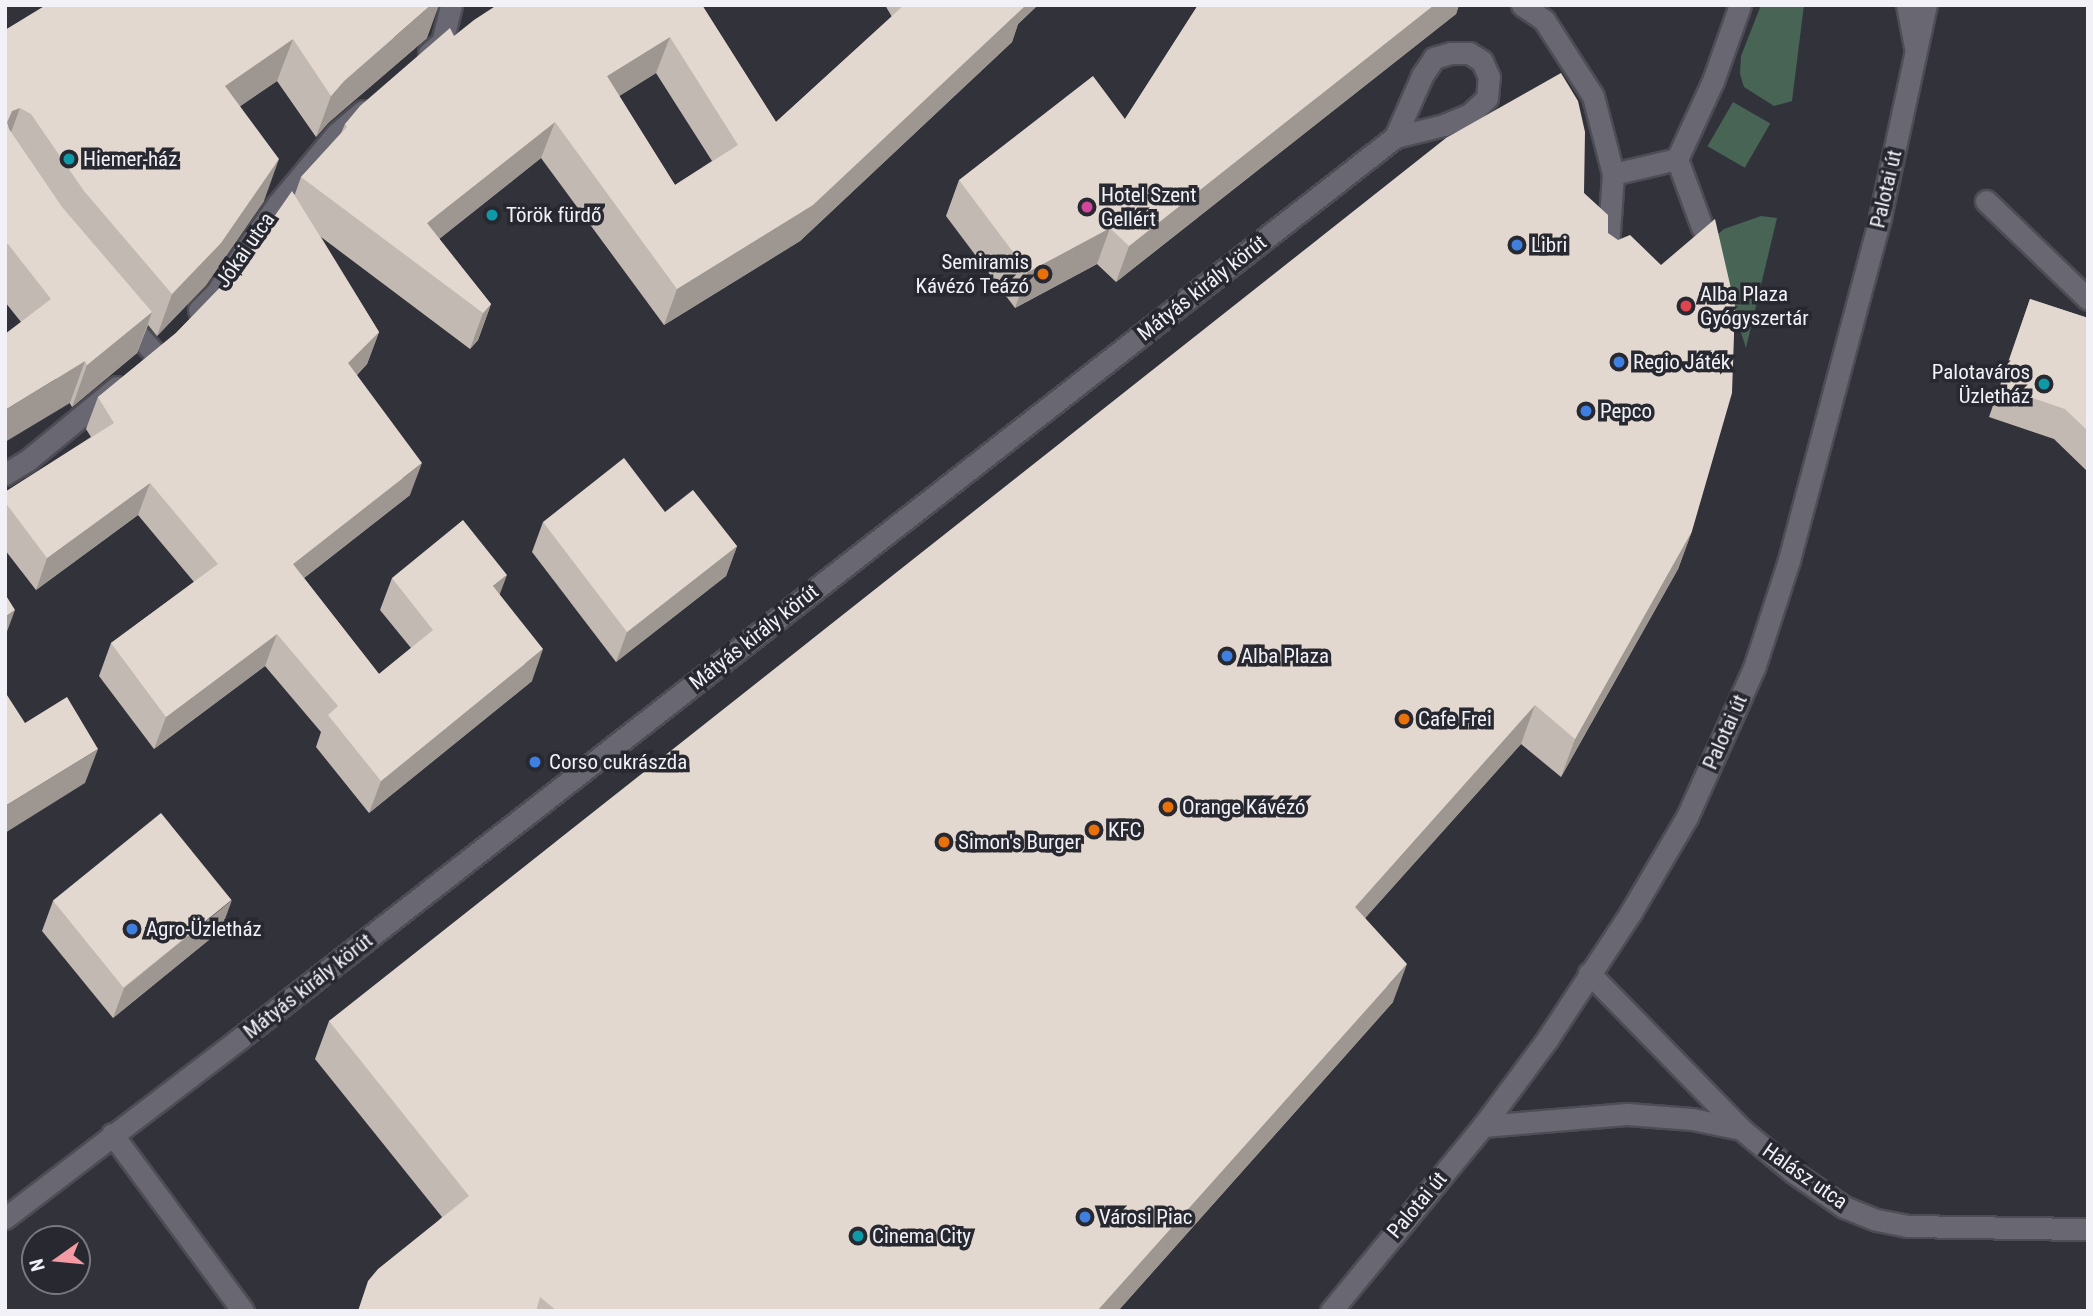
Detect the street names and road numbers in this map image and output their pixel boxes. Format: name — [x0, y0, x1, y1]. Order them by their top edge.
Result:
street label: Palotai út — [1865, 148, 1907, 230]
street label: Jókai utca — [210, 208, 280, 292]
street label: Mátyás király körút — [1133, 230, 1271, 346]
street label: Mátyás király körút — [685, 579, 823, 695]
street label: Palotai út — [1697, 691, 1753, 773]
street label: Mátyás király körút — [239, 928, 377, 1044]
street label: Halász utca — [1758, 1138, 1852, 1214]
street label: Palotai út — [1382, 1167, 1452, 1243]

